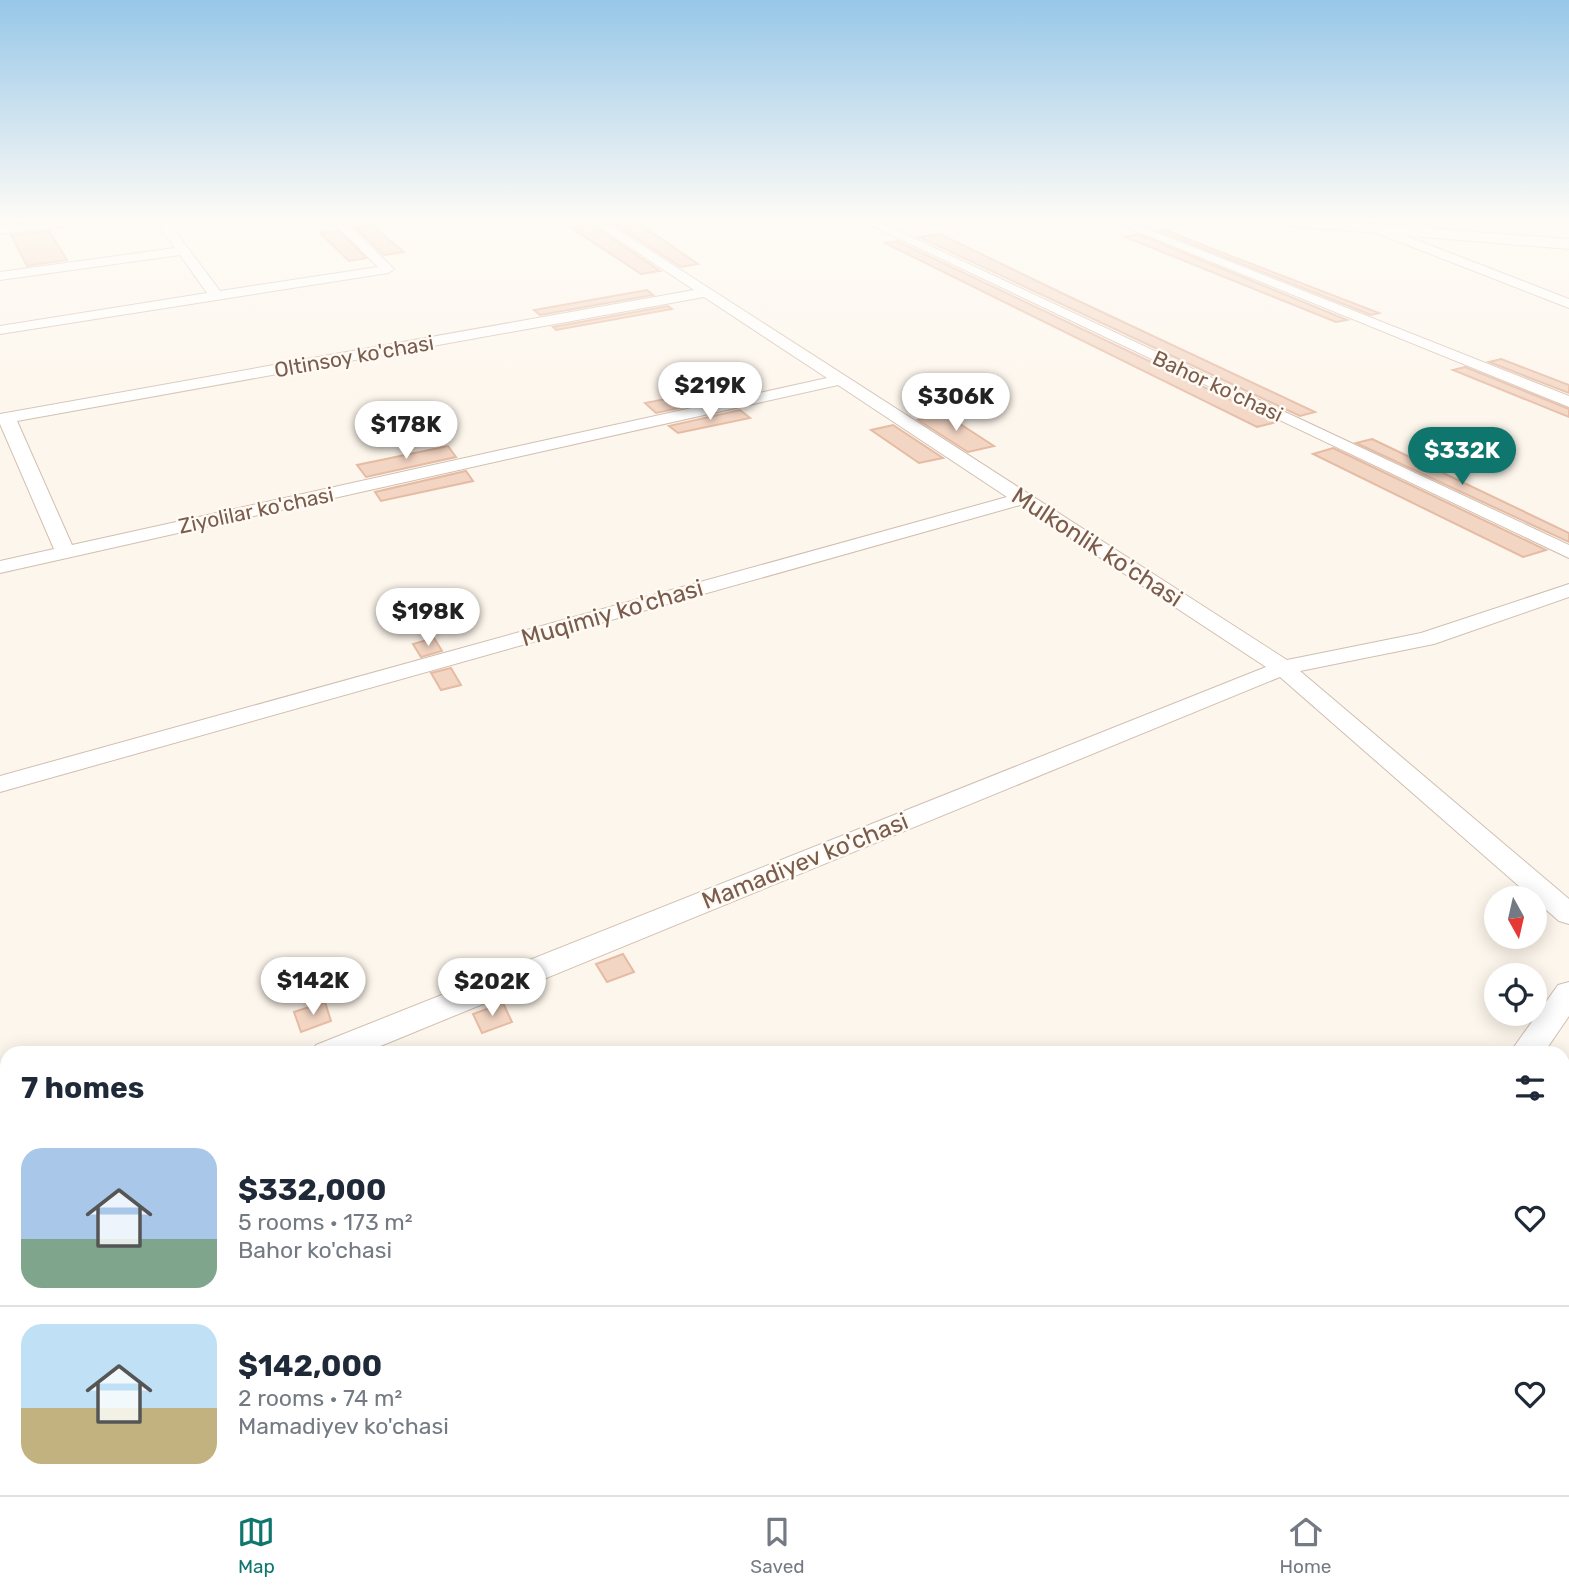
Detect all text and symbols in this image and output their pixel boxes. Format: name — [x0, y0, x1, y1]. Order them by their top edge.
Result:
street label: Oltinsoy ko'chasi — [272, 330, 436, 382]
street label: Bahor ko'chasi — [1149, 345, 1287, 427]
pin: $219K — [661, 362, 759, 422]
text: $219K — [674, 371, 746, 399]
pin: $306K — [907, 374, 1005, 433]
text: $306K — [918, 382, 994, 410]
pin: $178K — [357, 402, 455, 461]
text: $178K — [371, 410, 441, 438]
pin: $332K — [1413, 428, 1511, 487]
text: $332K — [1424, 436, 1500, 464]
street label: Ziyolilar ko'chasi — [176, 481, 336, 539]
street label: Mulkonlik ko'chasi — [1006, 481, 1188, 613]
street label: Muqimiy ko'chasi — [518, 574, 706, 652]
pin: $198K — [379, 588, 477, 648]
text: $198K — [392, 597, 464, 625]
street label: Mamadiyev ko'chasi — [698, 807, 912, 915]
north arrow — [1484, 886, 1547, 948]
map controls — [1484, 886, 1547, 1026]
pin: $142K — [264, 958, 362, 1017]
pin: $202K — [443, 958, 541, 1018]
button: locate — [1484, 963, 1547, 1026]
text: $142K — [277, 966, 349, 994]
text: $202K — [454, 967, 530, 995]
icon: filters — [1511, 1069, 1549, 1107]
text: 7 homes — [21, 1070, 144, 1106]
text: $332,000 — [238, 1172, 386, 1208]
icon: home — [77, 1176, 161, 1260]
icon: heart — [1511, 1199, 1549, 1237]
text: 5 rooms · 173 m² — [238, 1208, 413, 1236]
text: Bahor ko'chasi — [238, 1236, 392, 1264]
text: $142,000 — [238, 1348, 382, 1384]
icon: home — [77, 1352, 161, 1436]
icon: heart — [1511, 1375, 1549, 1413]
text: 2 rooms · 74 m² — [238, 1384, 402, 1412]
text: Mamadiyev ko'chasi — [238, 1412, 449, 1440]
tab: Map — [237, 1513, 275, 1578]
tab: Saved — [750, 1513, 805, 1578]
tab: Home — [1280, 1513, 1332, 1578]

